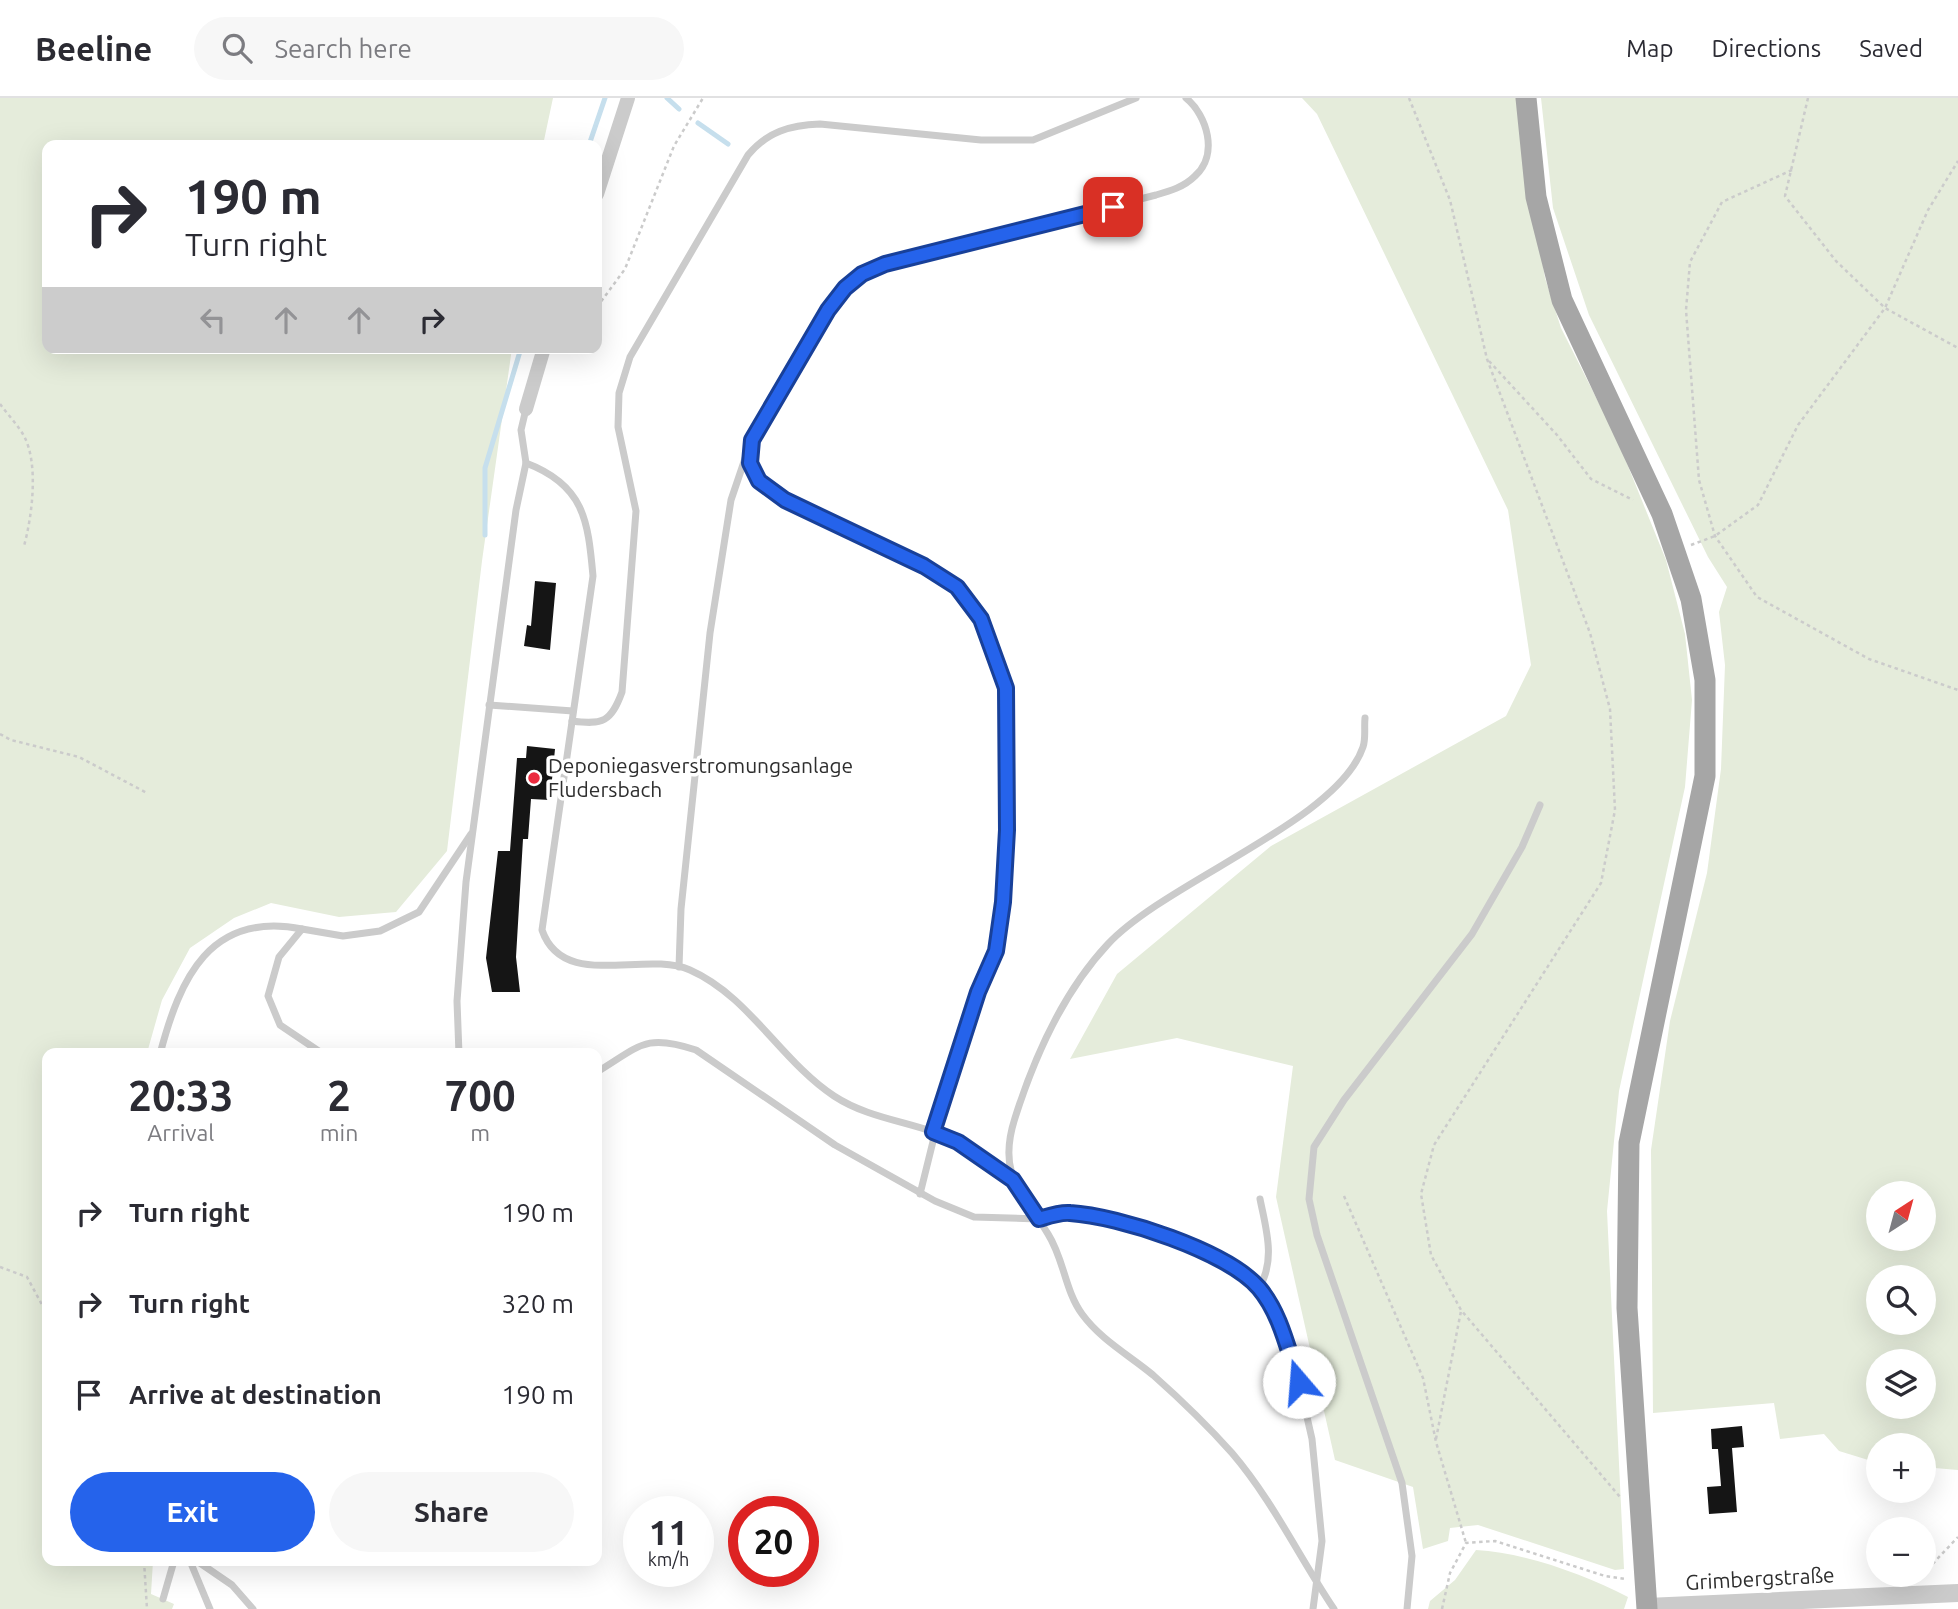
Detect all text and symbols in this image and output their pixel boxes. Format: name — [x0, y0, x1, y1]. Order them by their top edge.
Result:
search box — [194, 17, 684, 80]
icon: search — [218, 29, 256, 67]
text: Beeline — [35, 30, 152, 67]
text: Search here — [274, 34, 412, 63]
text: Map — [1626, 35, 1673, 62]
text: Directions — [1711, 35, 1821, 62]
text: Saved — [1859, 35, 1923, 62]
icon: right — [70, 168, 161, 259]
text: 190 m — [185, 168, 322, 223]
pin — [1083, 177, 1143, 237]
icon: arrive — [1094, 188, 1132, 226]
text: Turn right — [185, 226, 327, 262]
icon: left — [194, 301, 232, 339]
icon: ahead — [267, 301, 305, 339]
icon: ahead — [340, 301, 378, 339]
icon: right — [413, 301, 451, 339]
place label: Deponiegasverstromungsanlage Fludersbach — [548, 753, 853, 801]
marker: Deponiegasverstromungsanlage Fludersbach — [526, 770, 542, 786]
text: 20:33 — [128, 1072, 233, 1119]
text: 2 — [327, 1072, 351, 1119]
text: 700 — [445, 1072, 516, 1119]
text: Arrival — [147, 1120, 214, 1145]
text: min — [320, 1120, 358, 1145]
text: m — [470, 1120, 490, 1145]
north arrow — [1866, 1181, 1936, 1251]
map controls — [1866, 1181, 1936, 1587]
icon: right — [70, 1194, 108, 1232]
text: Turn right — [129, 1198, 250, 1227]
text: 190 m — [502, 1198, 574, 1227]
button: search — [1866, 1265, 1936, 1335]
icon: right — [70, 1285, 108, 1323]
text: Turn right — [129, 1289, 250, 1318]
text: 320 m — [502, 1289, 574, 1318]
position arrow — [1262, 1345, 1336, 1419]
button: layers — [1866, 1349, 1936, 1419]
icon: arrive — [70, 1376, 108, 1414]
text: Arrive at destination — [129, 1380, 382, 1409]
text: 190 m — [502, 1380, 574, 1409]
button: + — [1866, 1433, 1936, 1503]
button: Exit — [70, 1472, 315, 1552]
button: Share — [329, 1472, 574, 1552]
speed limit sign: 20 — [728, 1496, 819, 1587]
text: 11 — [649, 1512, 688, 1552]
button: − — [1866, 1517, 1936, 1587]
text: km/h — [648, 1549, 689, 1569]
street label: Grimbergstraße — [1685, 1562, 1835, 1594]

